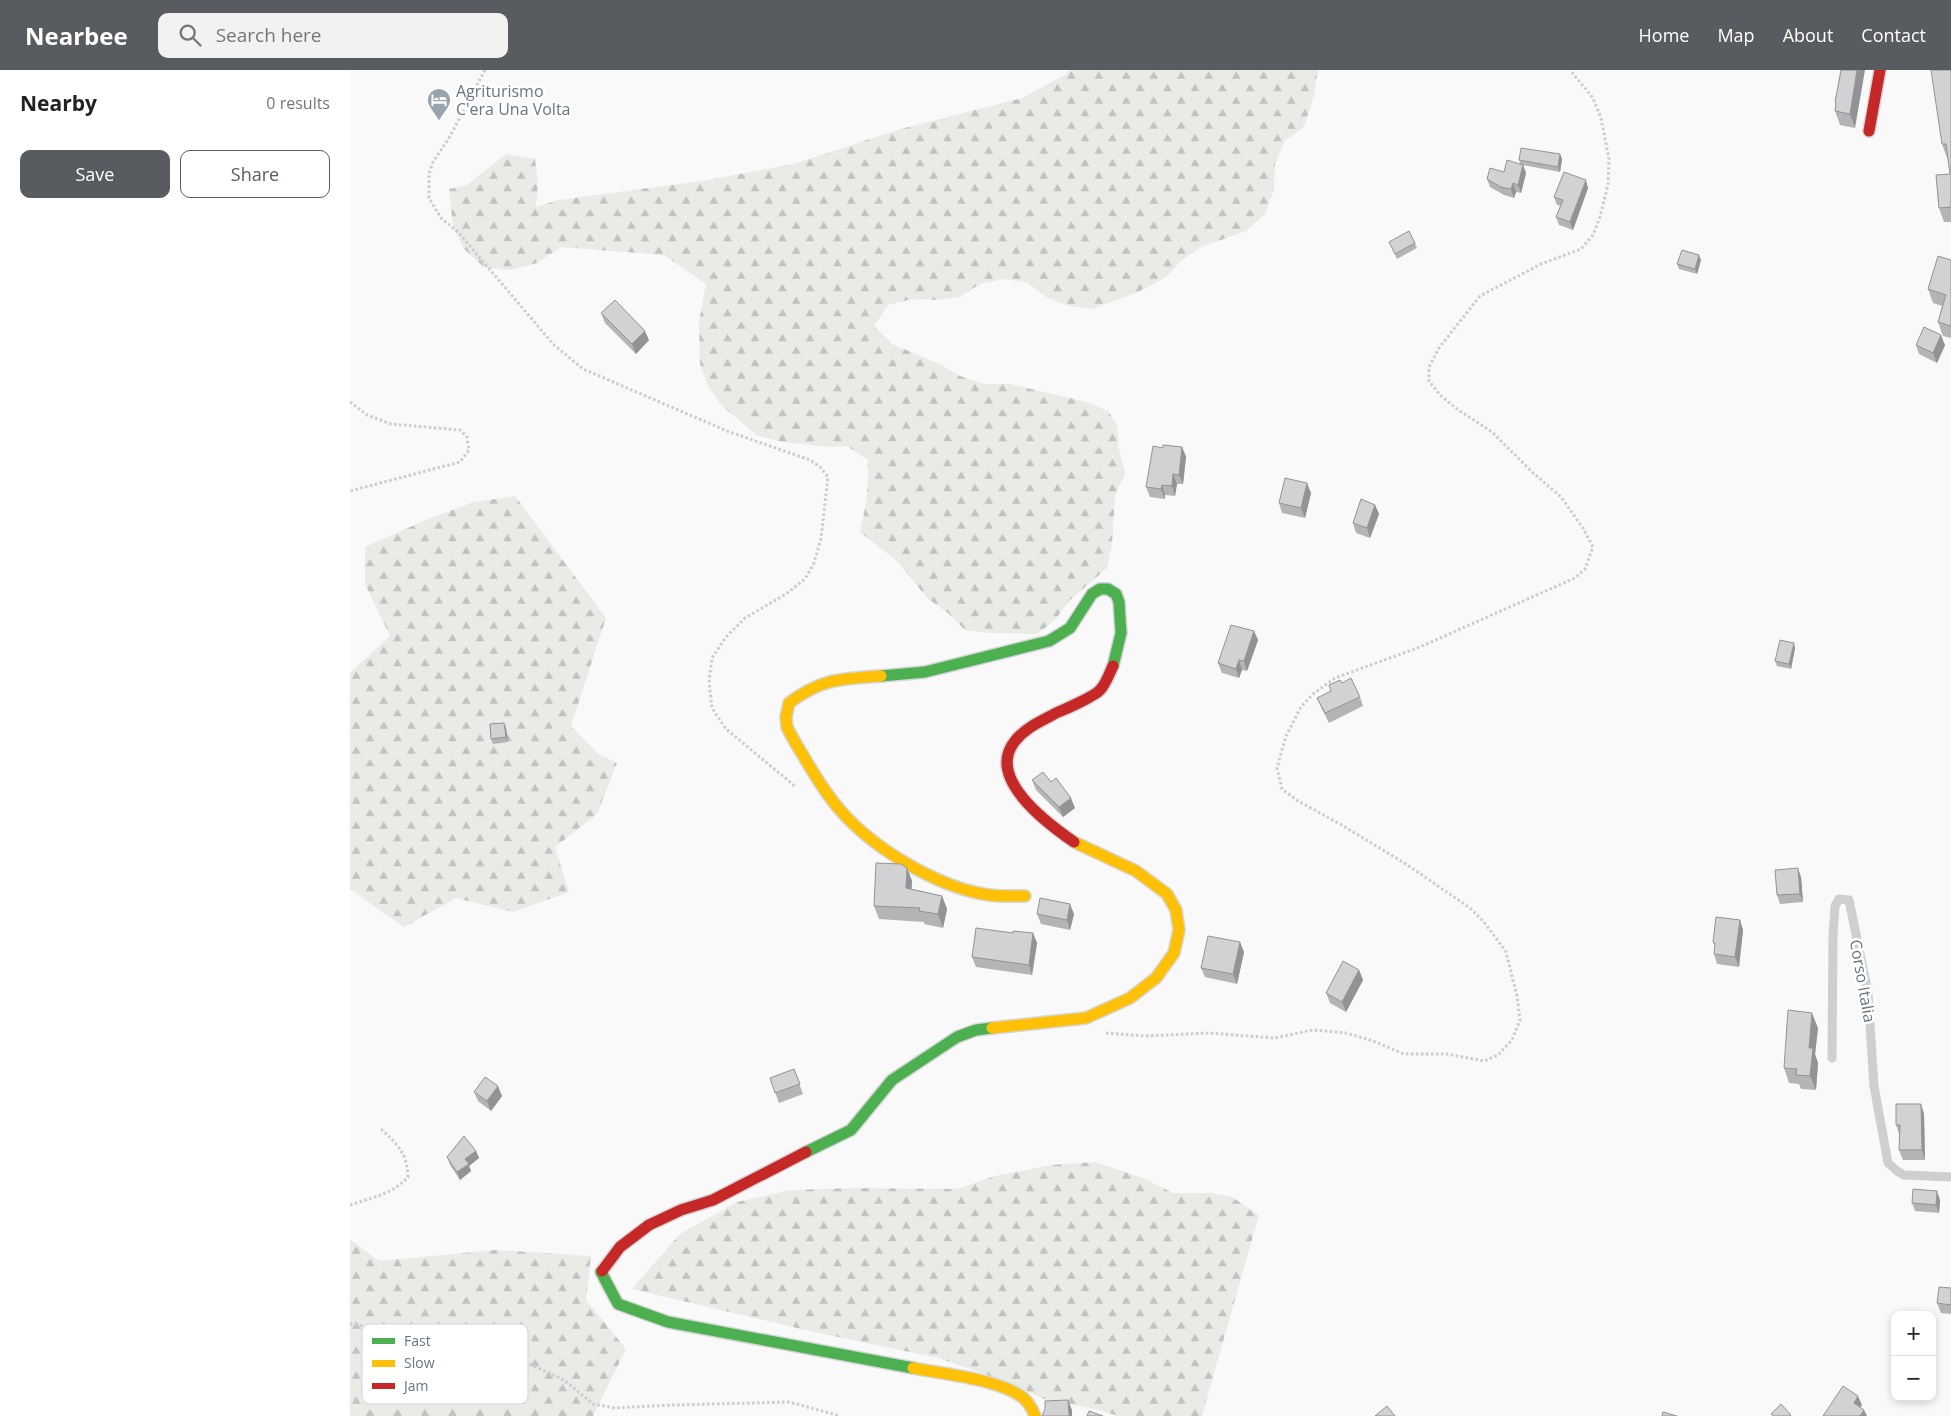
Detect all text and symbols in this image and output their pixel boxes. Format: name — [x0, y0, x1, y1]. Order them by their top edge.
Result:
search box — [158, 13, 508, 58]
text: Nearbee — [25, 19, 128, 52]
icon: search — [176, 21, 204, 49]
text: Search here — [216, 22, 322, 48]
text: Home — [1639, 23, 1689, 47]
text: Map — [1717, 23, 1755, 47]
text: About — [1783, 23, 1833, 47]
text: Contact — [1861, 23, 1926, 47]
place label: Agriturismo C'era Una Volta — [456, 80, 570, 120]
hotel icon: Agriturismo C'era Una Volta — [426, 87, 452, 121]
text: Nearby — [20, 89, 97, 117]
text: 0 results — [266, 92, 330, 114]
button: Save — [20, 150, 170, 198]
button: Share — [180, 150, 330, 198]
street label: Corso Italia — [1845, 938, 1881, 1024]
map controls — [1891, 1311, 1936, 1401]
button: + — [1891, 1311, 1936, 1356]
legend — [362, 1324, 528, 1404]
text: Fast — [404, 1331, 431, 1350]
text: Slow — [404, 1353, 435, 1372]
button: − — [1891, 1356, 1936, 1401]
text: Jam — [402, 1376, 429, 1395]

